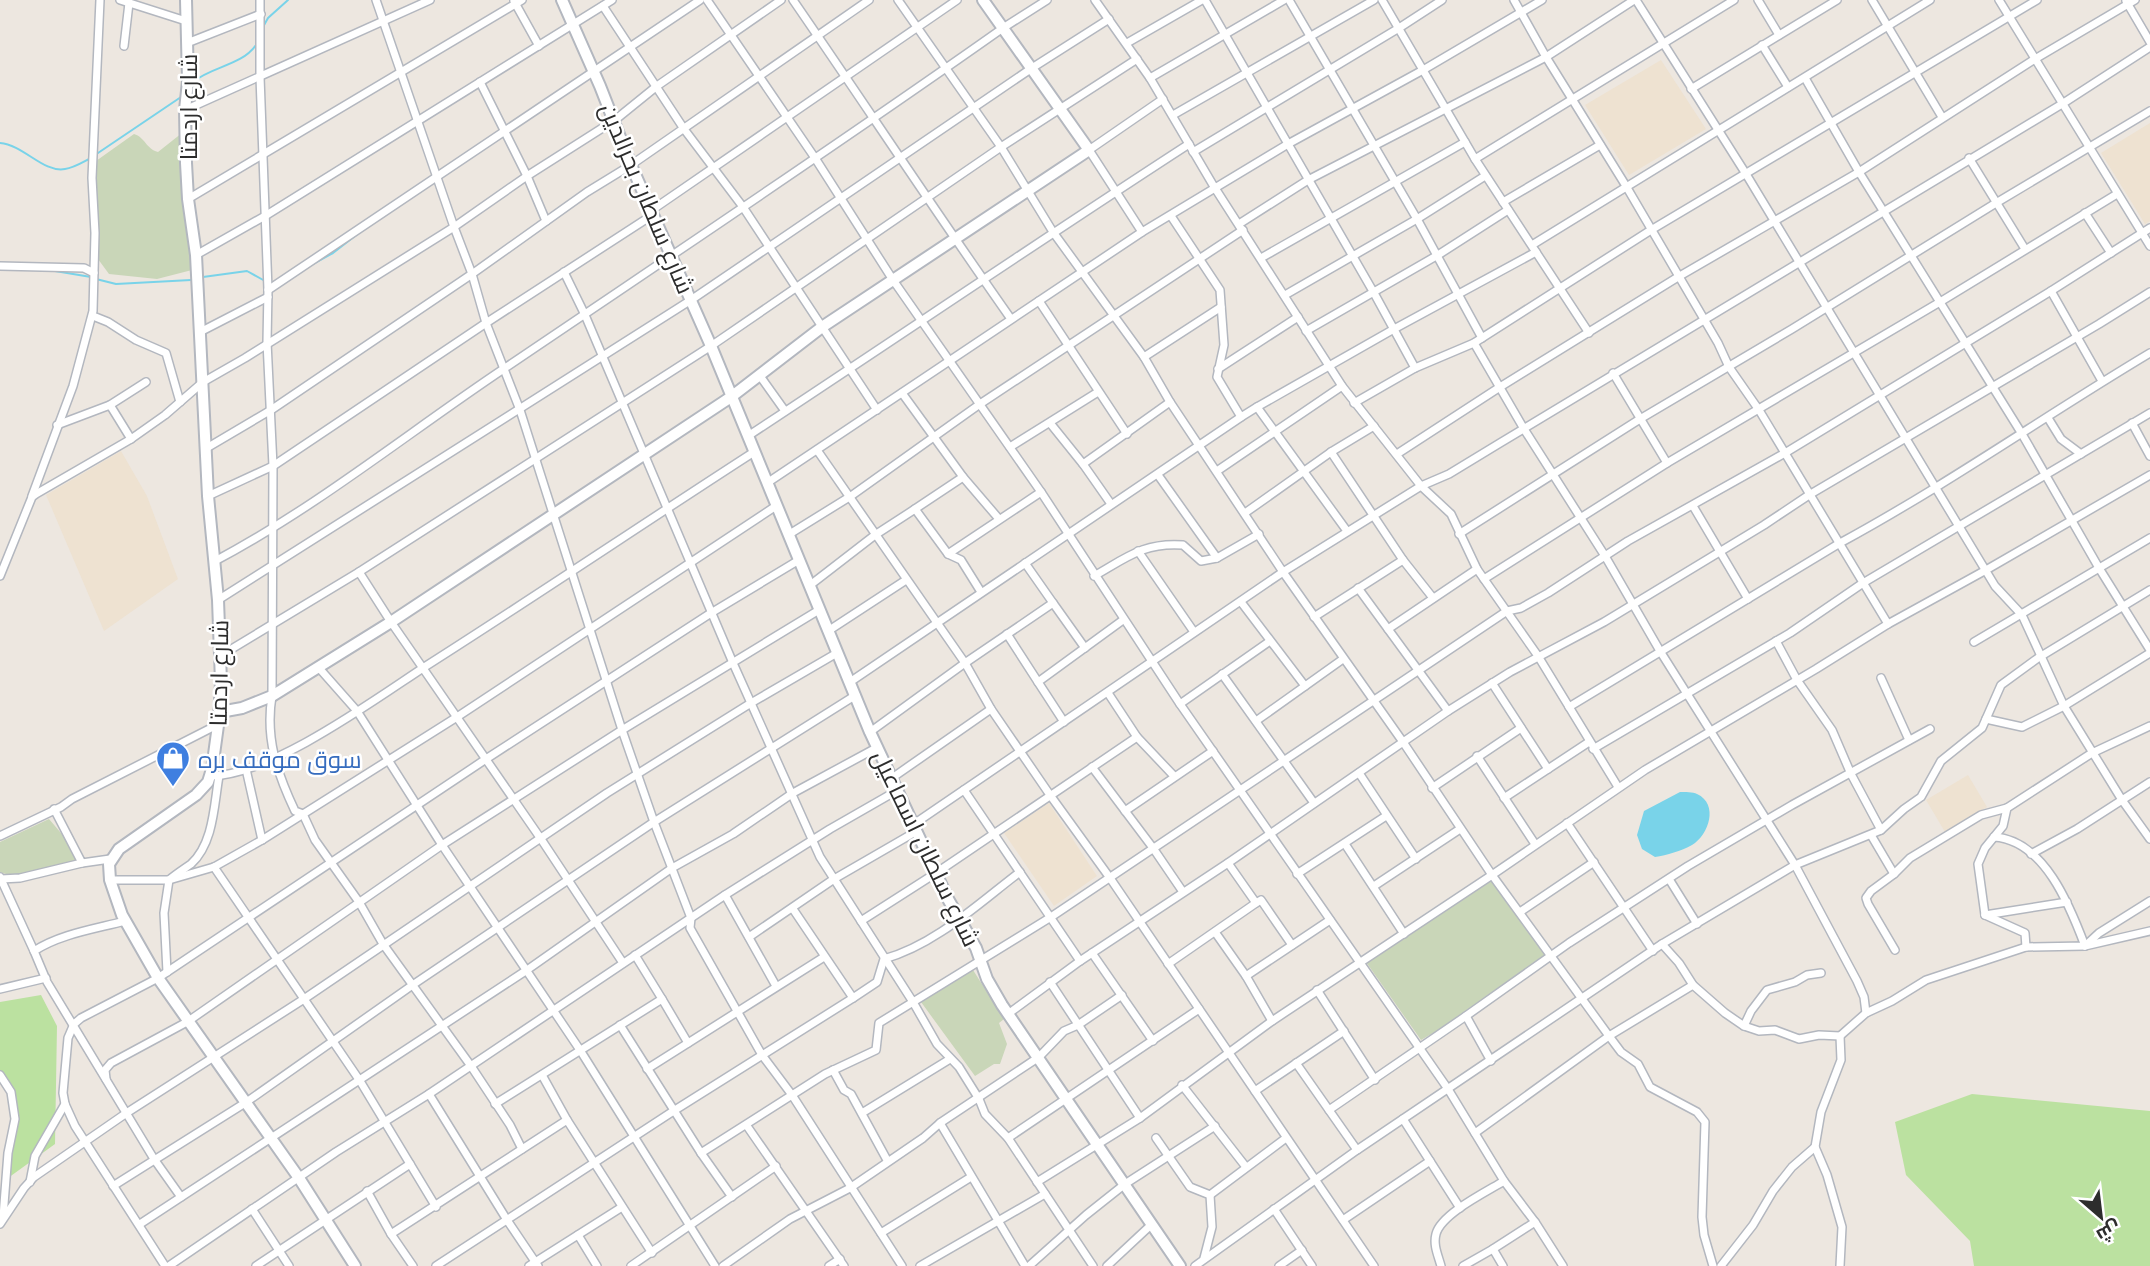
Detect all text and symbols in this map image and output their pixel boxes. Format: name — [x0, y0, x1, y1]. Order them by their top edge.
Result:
street label: شارع اردمتا — [171, 54, 205, 160]
street label: شارع سلطان بحرالدين — [592, 97, 703, 299]
street label: شارع اردمتا — [201, 619, 236, 727]
shop icon: سوق موقف بره — [154, 739, 192, 788]
place label: سوق موقف بره — [198, 742, 362, 775]
street label: شارع سلطان اسماعيل — [864, 744, 989, 952]
north arrow — [2066, 1182, 2136, 1252]
text: ش — [2092, 1215, 2126, 1249]

